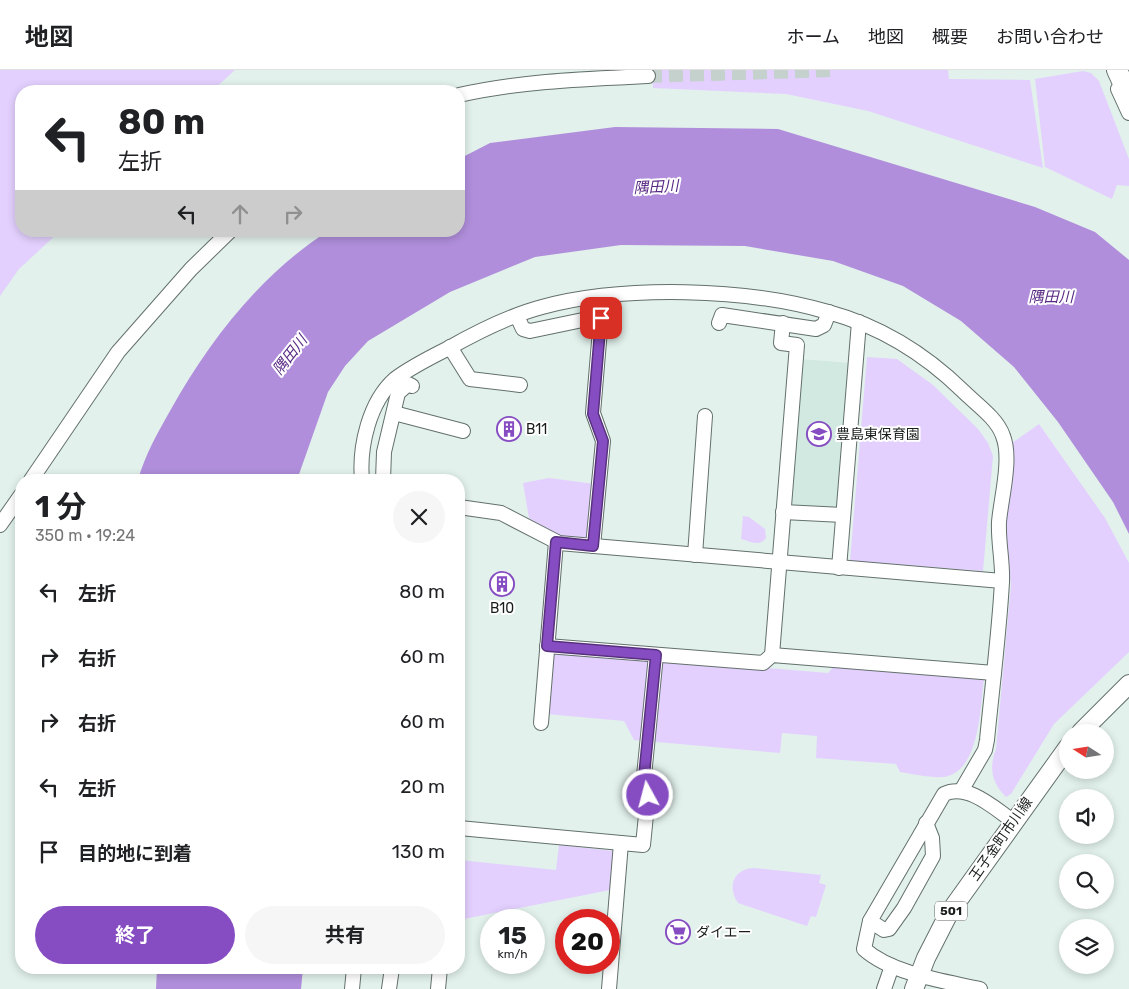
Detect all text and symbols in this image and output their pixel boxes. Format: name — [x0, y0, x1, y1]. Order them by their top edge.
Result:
text: 地図 — [25, 23, 73, 51]
text: ホーム — [787, 26, 840, 48]
text: 地図 — [868, 26, 904, 48]
text: 概要 — [932, 26, 968, 48]
text: お問い合わせ — [996, 26, 1104, 48]
text: 80 m — [118, 101, 205, 143]
icon: left — [35, 105, 100, 170]
text: 左折 — [118, 148, 162, 175]
water label: 隅田川 — [633, 177, 681, 197]
icon: left — [173, 200, 201, 228]
icon: ahead — [226, 200, 254, 228]
icon: right — [279, 200, 307, 228]
water label: 隅田川 — [1028, 288, 1075, 306]
pin — [580, 297, 622, 339]
icon: arrive — [587, 304, 615, 332]
water label: 隅田川 — [269, 330, 312, 378]
building icon: B11 — [496, 416, 522, 442]
place label: B11 — [526, 421, 547, 438]
school or university icon: 豊島東保育園 — [806, 421, 832, 447]
place label: 豊島東保育園 — [836, 426, 920, 443]
text: 1 分 — [35, 489, 86, 525]
button: close — [393, 491, 445, 543]
text: 350 m · 19:24 — [35, 526, 135, 545]
building icon: B10 — [489, 571, 515, 597]
icon: left — [35, 578, 63, 606]
text: 80 m — [399, 580, 445, 603]
text: 左折 — [78, 582, 116, 605]
place label: B10 — [490, 600, 514, 617]
icon: right — [35, 643, 63, 671]
text: 60 m — [400, 645, 445, 668]
text: 右折 — [78, 647, 116, 670]
icon: right — [35, 708, 63, 736]
text: 60 m — [400, 710, 445, 733]
text: 右折 — [78, 712, 116, 735]
north arrow — [1059, 724, 1114, 779]
map controls — [1059, 724, 1114, 974]
position arrow — [621, 768, 673, 820]
icon: left — [35, 773, 63, 801]
text: 20 m — [400, 775, 445, 798]
text: 左折 — [78, 777, 116, 800]
button: sound — [1059, 789, 1114, 844]
street label: 王子金町市川線 — [966, 794, 1036, 884]
icon: arrive — [35, 838, 63, 866]
text: 130 m — [392, 840, 445, 863]
text: 目的地に到着 — [78, 842, 192, 865]
button: search — [1059, 854, 1114, 909]
road number: 501 — [935, 901, 967, 920]
button: 終了 — [35, 906, 235, 964]
button: 共有 — [245, 906, 445, 964]
speed limit sign: 20 — [555, 909, 620, 974]
supermarket icon: ダイエー — [665, 919, 691, 945]
button: layers — [1059, 919, 1114, 974]
text: 15 — [498, 921, 527, 950]
place label: ダイエー — [696, 924, 752, 941]
text: km/h — [498, 947, 527, 961]

